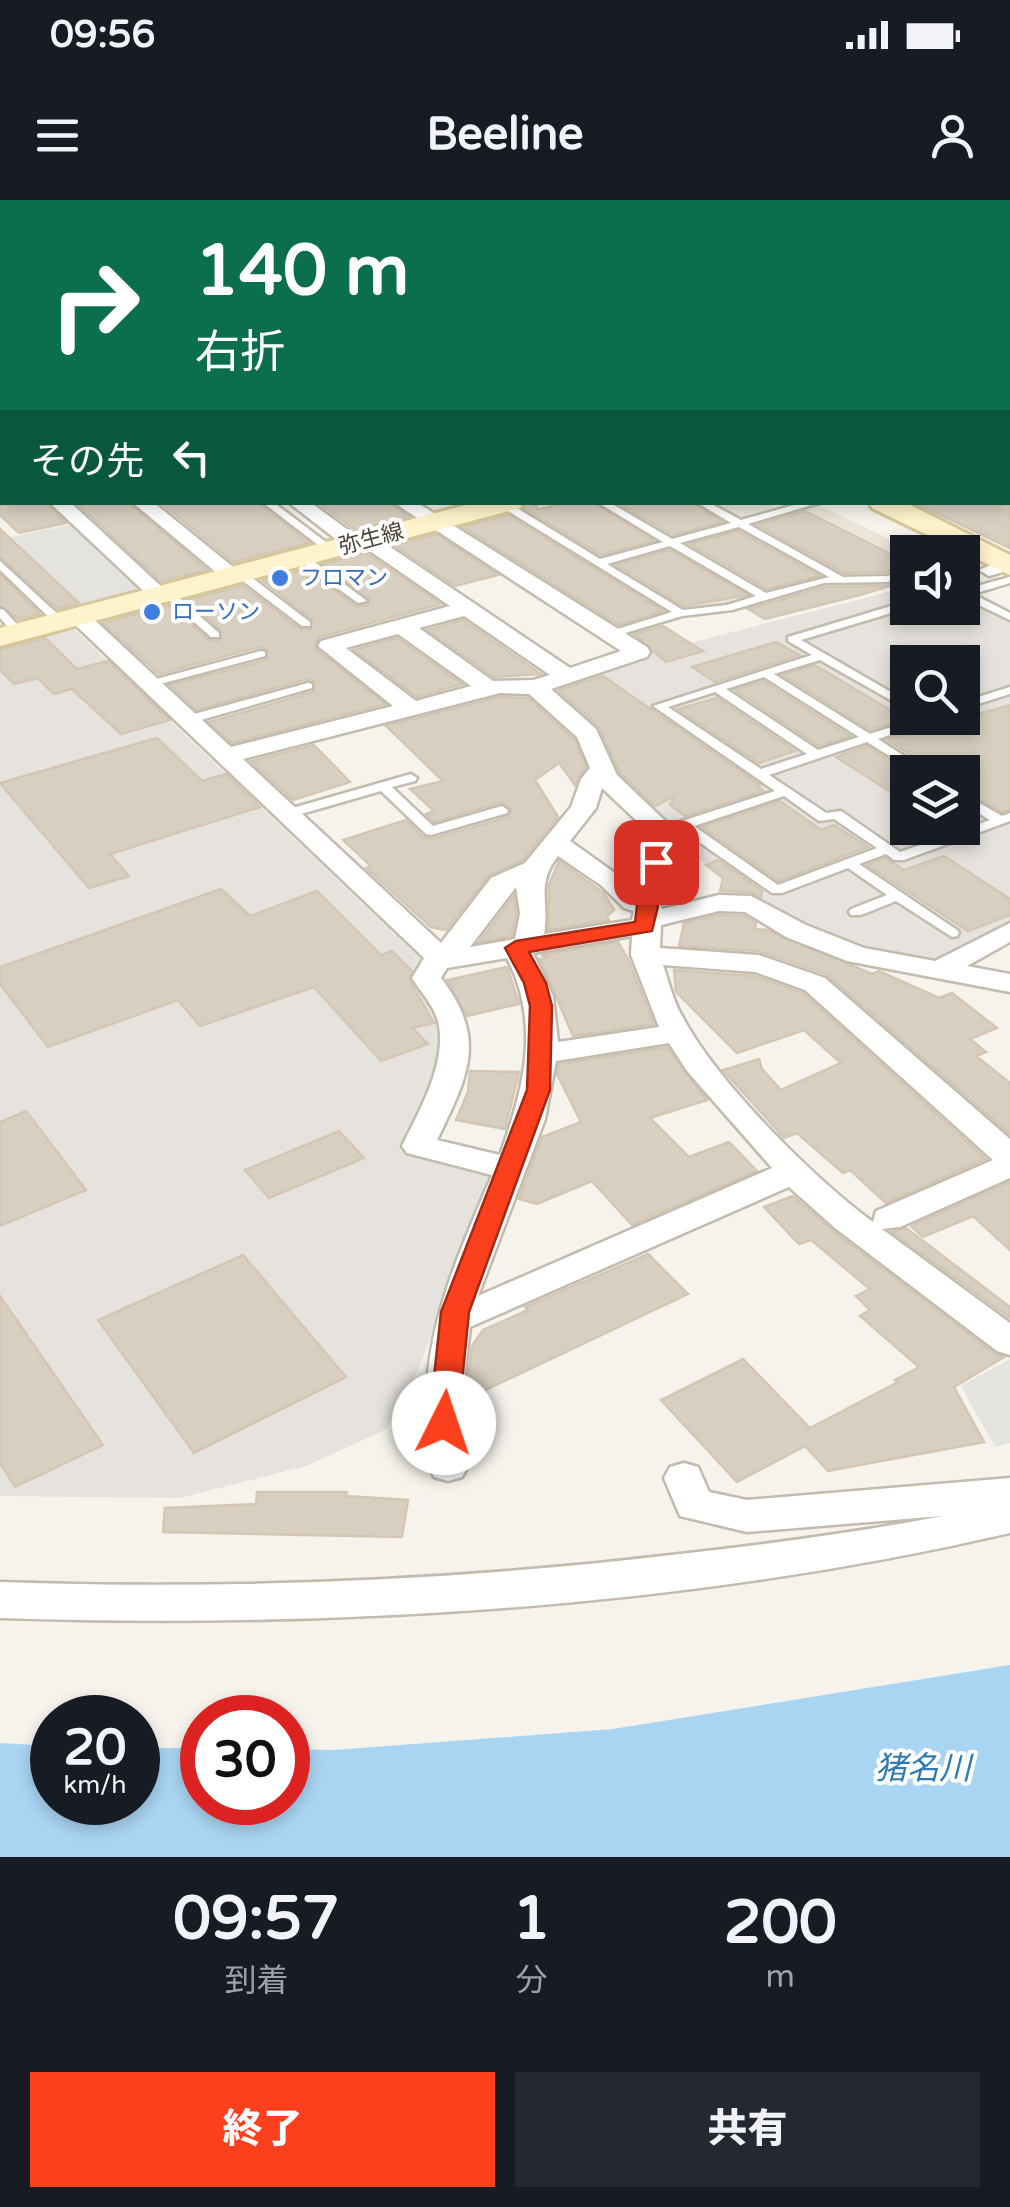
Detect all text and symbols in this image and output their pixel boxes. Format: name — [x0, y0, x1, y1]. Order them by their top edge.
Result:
text: 09:56 — [50, 12, 155, 58]
icon: menu — [30, 108, 85, 163]
text: Beeline — [426, 108, 584, 162]
icon: person — [925, 108, 980, 163]
text: 140 m — [195, 230, 409, 314]
icon: right — [30, 240, 160, 370]
text: 右折 — [195, 326, 285, 380]
icon: left — [164, 430, 219, 485]
text: その先 — [30, 439, 144, 485]
street label: 弥生線 — [336, 518, 406, 560]
map controls — [890, 535, 980, 845]
button: sound — [890, 535, 980, 625]
place label: フロマン — [300, 565, 388, 591]
marker: フロマン — [269, 567, 291, 589]
place label: ローソン — [172, 599, 260, 625]
marker: ローソン — [141, 601, 163, 623]
button: search — [890, 645, 980, 735]
button: layers — [890, 755, 980, 845]
pin — [614, 820, 699, 905]
icon: arrive — [629, 835, 684, 890]
position arrow — [392, 1371, 496, 1475]
speed limit sign: 30 — [180, 1695, 310, 1825]
text: 20 — [64, 1718, 126, 1778]
water label: 猪名川 — [875, 1750, 974, 1788]
text: km/h — [64, 1770, 126, 1800]
text: 09:57 — [173, 1883, 340, 1955]
text: 1 — [513, 1883, 550, 1955]
text: 200 — [724, 1887, 837, 1959]
text: m — [766, 1958, 795, 1996]
text: 到着 — [224, 1962, 288, 2000]
text: 分 — [516, 1962, 548, 2000]
button: 終了 — [30, 2072, 495, 2187]
button: 共有 — [515, 2072, 980, 2187]

